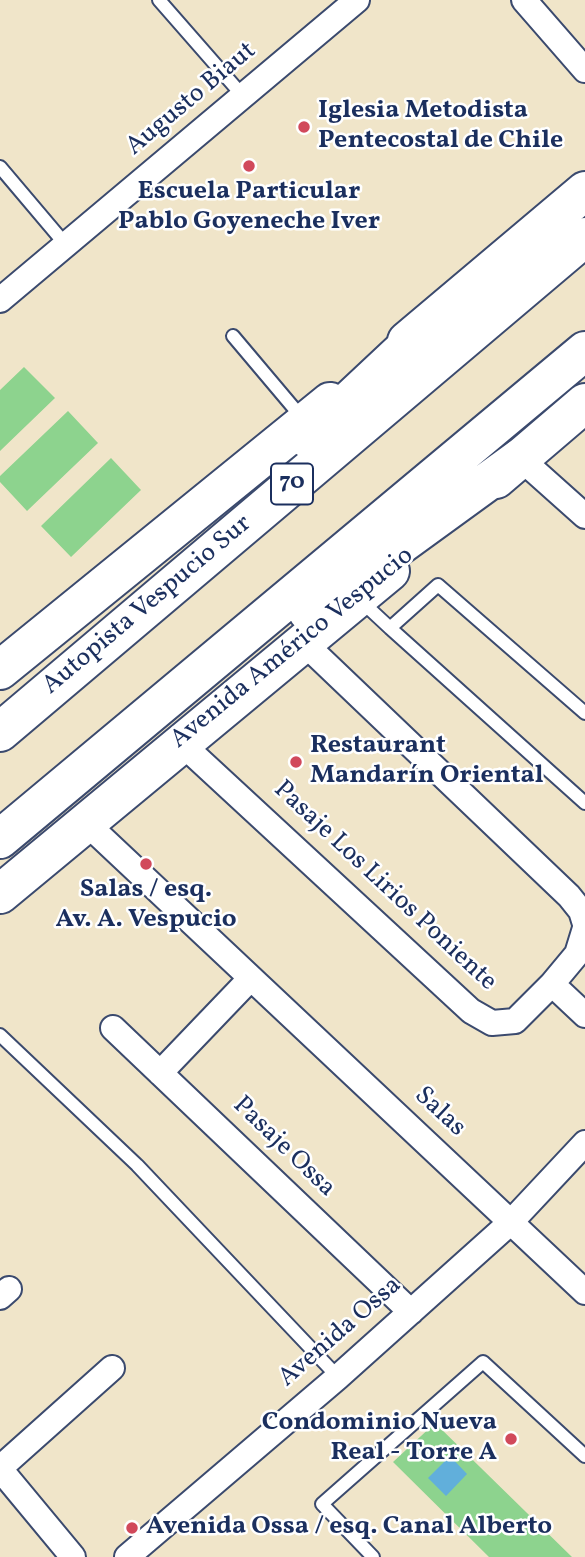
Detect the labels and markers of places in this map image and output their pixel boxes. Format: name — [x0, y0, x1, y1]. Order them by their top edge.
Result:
place label: Iglesia Metodista Pentecostal de Chile — [318, 96, 563, 158]
marker: Iglesia Metodista Pentecostal de Chile — [296, 119, 312, 135]
marker: Escuela Particular Pablo Goyeneche Iver — [241, 158, 257, 174]
place label: Escuela Particular Pablo Goyeneche Iver — [118, 177, 380, 238]
place label: Restaurant Mandarín Oriental — [310, 731, 544, 792]
marker: Restaurant Mandarín Oriental — [288, 754, 304, 770]
marker: Salas / esq. Av. A. Vespucio — [138, 856, 154, 872]
place label: Salas / esq. Av. A. Vespucio — [55, 875, 237, 936]
place label: Condominio Nueva Real - Torre A — [262, 1408, 497, 1470]
marker: Condominio Nueva Real - Torre A — [503, 1431, 519, 1447]
place label: Avenida Ossa / esq. Canal Alberto — [146, 1512, 552, 1544]
marker: Avenida Ossa / esq. Canal Alberto — [124, 1520, 140, 1536]

